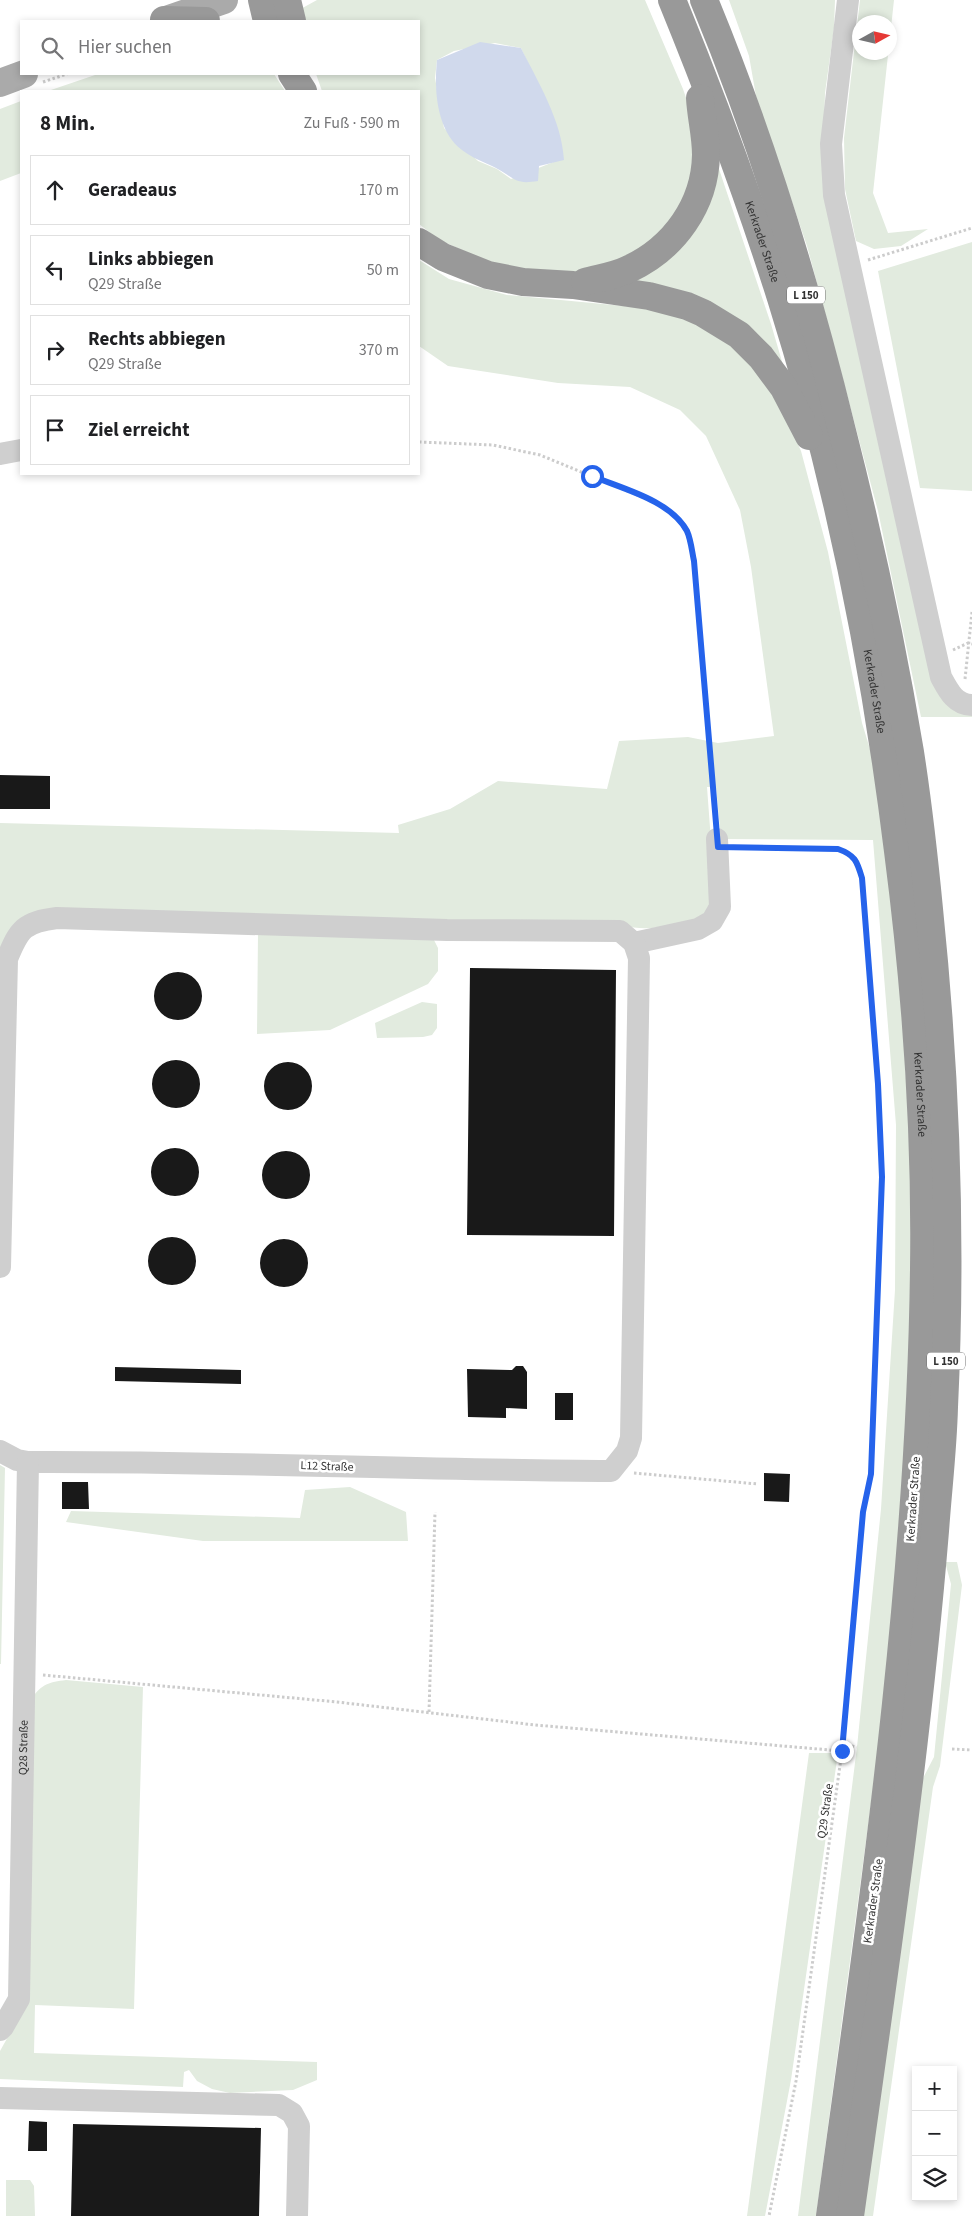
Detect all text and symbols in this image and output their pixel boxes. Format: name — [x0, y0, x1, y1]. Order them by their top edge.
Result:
north arrow — [852, 15, 897, 60]
search box — [20, 20, 420, 75]
icon: search — [38, 34, 66, 62]
text: Hier suchen — [78, 34, 172, 61]
text: 8 Min. — [40, 108, 95, 138]
text: Zu Fuß · 590 m — [304, 112, 400, 134]
icon: ahead — [41, 176, 69, 204]
text: Geradeaus — [88, 177, 177, 204]
text: 170 m — [359, 179, 399, 201]
street label: Kerkrader Straße — [740, 199, 783, 285]
text: Links abbiegen — [88, 246, 214, 273]
icon: left — [41, 256, 69, 284]
text: 50 m — [367, 259, 399, 281]
text: Q29 Straße — [88, 273, 162, 295]
road number: L 150 — [787, 286, 825, 304]
text: Rechts abbiegen — [88, 326, 226, 353]
icon: right — [41, 336, 69, 364]
text: 370 m — [359, 339, 399, 361]
text: Q29 Straße — [88, 353, 162, 375]
icon: arrive — [41, 416, 69, 444]
text: Ziel erreicht — [88, 417, 189, 444]
route start — [581, 465, 604, 488]
street label: Kerkrader Straße — [858, 648, 889, 735]
street label: Kerkrader Straße — [909, 1051, 930, 1137]
road number: L 150 — [927, 1352, 965, 1370]
street label: Kerkrader Straße — [902, 1456, 925, 1542]
street label: L12 Straße — [300, 1457, 354, 1476]
street label: Q28 Straße — [15, 1720, 33, 1775]
route end — [831, 1740, 854, 1763]
street label: Q29 Straße — [813, 1782, 838, 1840]
street label: Kerkrader Straße — [859, 1858, 888, 1944]
map controls — [912, 2066, 957, 2201]
button: + — [912, 2066, 957, 2111]
button: − — [912, 2111, 957, 2156]
button: layers — [912, 2156, 957, 2201]

